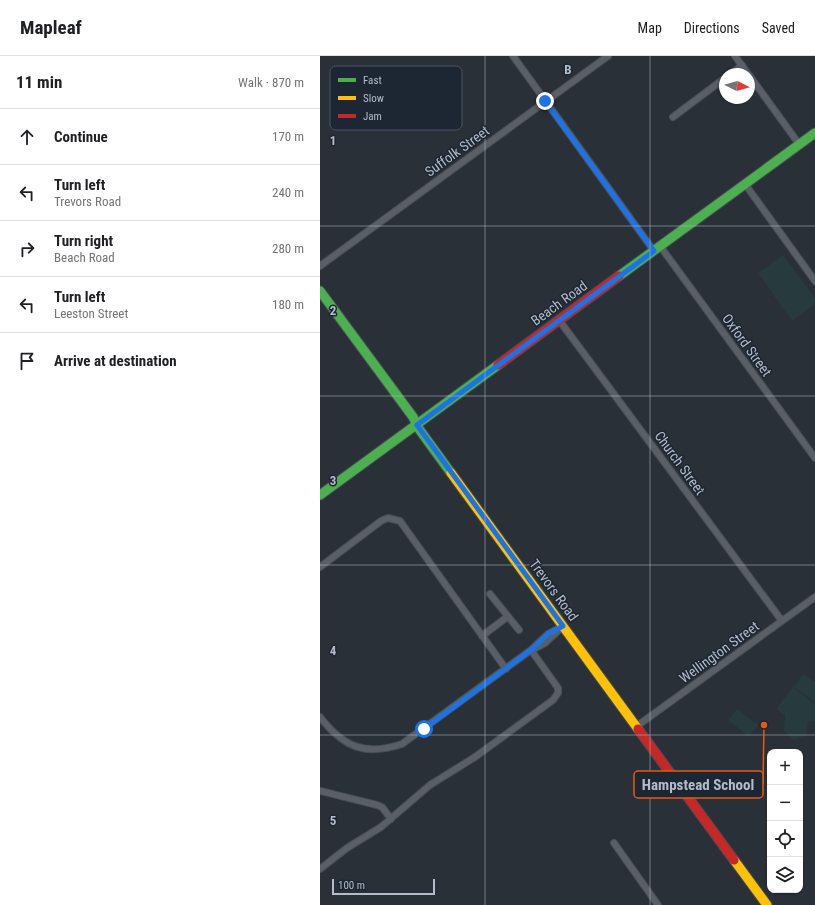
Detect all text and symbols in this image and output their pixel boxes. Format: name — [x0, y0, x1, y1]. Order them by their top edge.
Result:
text: Mapleaf — [20, 16, 82, 39]
text: Map — [638, 20, 662, 36]
text: Directions — [684, 20, 740, 36]
text: Saved — [762, 20, 795, 36]
text: B — [564, 62, 572, 77]
legend — [330, 66, 462, 130]
north arrow — [719, 68, 755, 104]
text: 11 min — [16, 72, 62, 92]
text: Fast — [363, 74, 382, 87]
text: Walk · 870 m — [238, 75, 304, 90]
text: Slow — [363, 92, 384, 105]
route end — [536, 92, 554, 110]
text: Jam — [363, 110, 382, 123]
street label: Suffolk Street — [422, 122, 492, 180]
icon: ahead — [16, 126, 38, 148]
text: Continue — [54, 128, 108, 146]
text: 170 m — [272, 129, 304, 144]
text: 1 — [330, 133, 336, 148]
text: Turn left — [54, 176, 105, 194]
icon: left — [16, 182, 38, 204]
text: 240 m — [272, 185, 304, 200]
text: Trevors Road — [54, 194, 121, 209]
text: Turn right — [54, 232, 113, 250]
icon: right — [16, 238, 38, 260]
text: 280 m — [272, 241, 304, 256]
text: Beach Road — [54, 250, 115, 265]
street label: Beach Road — [528, 277, 590, 329]
text: Turn left — [54, 288, 105, 306]
icon: left — [16, 294, 38, 316]
text: 180 m — [272, 297, 304, 312]
text: 2 — [330, 303, 337, 318]
text: Leeston Street — [54, 306, 128, 321]
street label: Oxford Street — [719, 311, 775, 379]
icon: arrive — [16, 350, 38, 372]
text: Arrive at destination — [54, 352, 177, 370]
street label: Church Street — [652, 428, 708, 498]
text: 3 — [330, 473, 336, 488]
street label: Trevors Road — [526, 556, 582, 624]
street label: Wellington Street — [676, 618, 762, 686]
text: 4 — [330, 643, 337, 658]
route start — [415, 720, 433, 738]
map controls — [767, 749, 803, 893]
button: + — [767, 749, 803, 785]
callout: Hampstead School — [634, 771, 763, 798]
text: Hampstead School — [642, 776, 754, 794]
button: − — [767, 785, 803, 821]
text: 5 — [330, 813, 337, 828]
button: locate — [767, 821, 803, 857]
button: layers — [767, 857, 803, 893]
scale bar — [332, 877, 435, 896]
text: 100 m — [338, 879, 365, 892]

